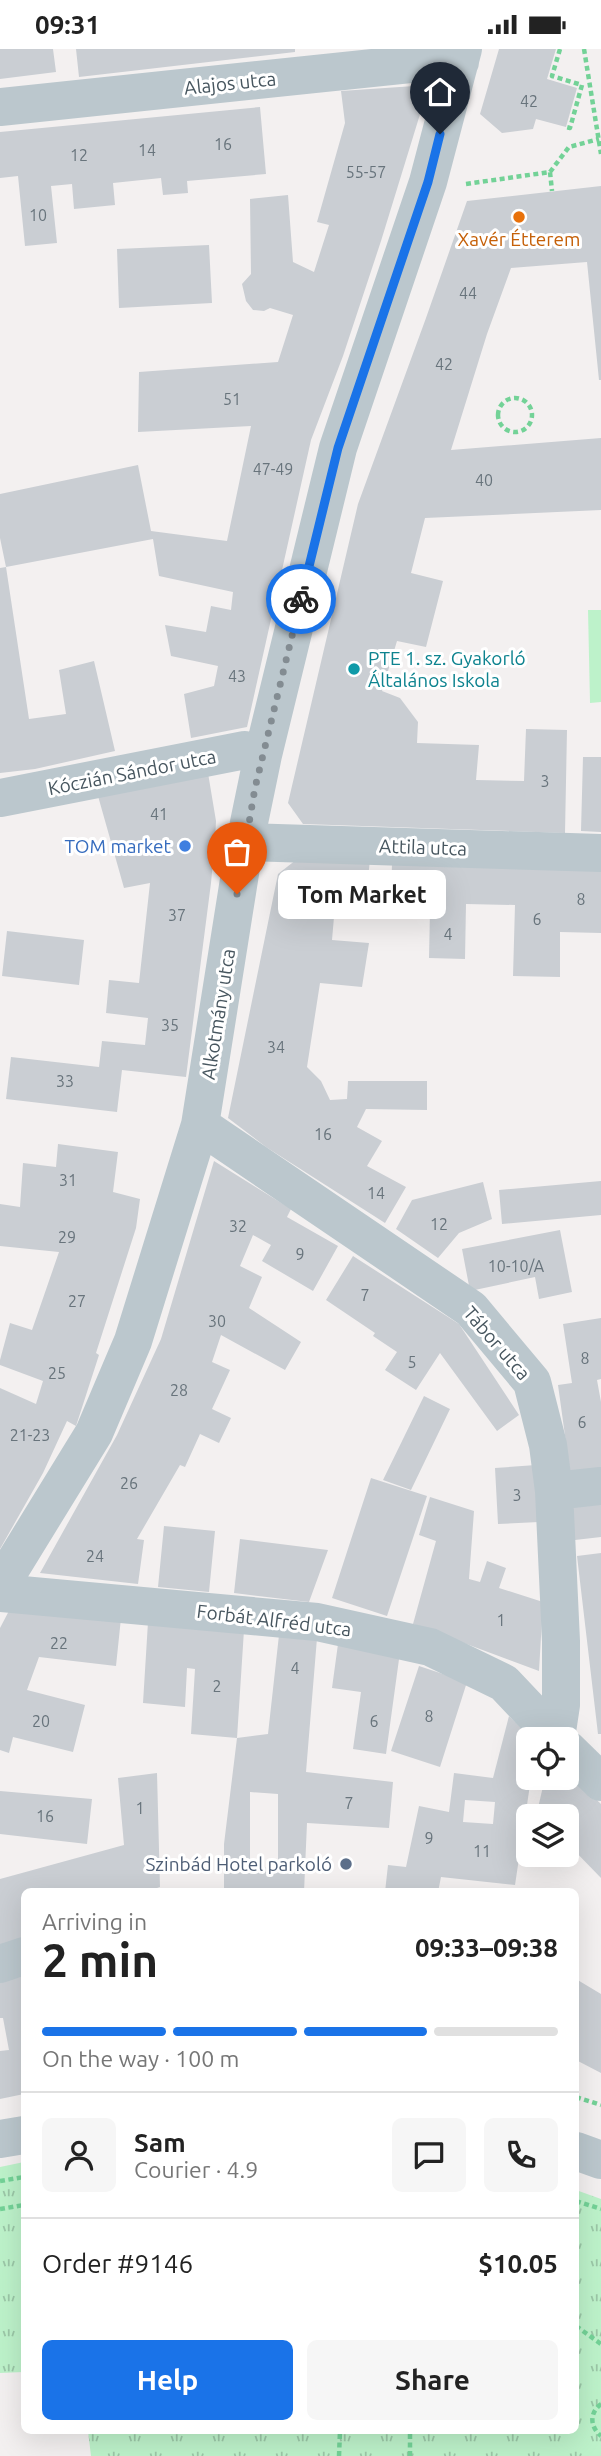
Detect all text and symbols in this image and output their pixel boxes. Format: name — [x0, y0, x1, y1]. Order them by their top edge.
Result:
text: 09:31 — [35, 10, 100, 39]
pin — [410, 62, 470, 134]
street label: Alajos utca — [183, 67, 277, 99]
icon: home — [421, 73, 459, 111]
house number: 42 — [520, 92, 538, 110]
house number: 16 — [214, 135, 232, 153]
house number: 14 — [138, 141, 156, 159]
house number: 12 — [70, 146, 88, 164]
house number: 55-57 — [346, 163, 386, 181]
house number: 10 — [29, 206, 47, 224]
marker: Xavér Étterem — [511, 209, 527, 225]
place label: Xavér Étterem — [458, 228, 580, 250]
house number: 44 — [459, 284, 477, 302]
house number: 42 — [435, 355, 453, 373]
house number: 51 — [223, 390, 241, 408]
house number: 47-49 — [253, 460, 293, 478]
house number: 40 — [475, 471, 493, 489]
courier — [266, 564, 336, 634]
icon: bike — [282, 580, 320, 618]
place label: PTE 1. sz. Gyakorló Általános Iskola — [368, 647, 526, 691]
marker: PTE 1. sz. Gyakorló Általános Iskola — [346, 661, 362, 677]
house number: 43 — [228, 667, 246, 685]
street label: Kóczián Sándor utca — [46, 745, 218, 799]
house number: 3 — [540, 772, 550, 790]
house number: 41 — [150, 805, 168, 823]
pin — [207, 822, 267, 894]
icon: bag — [218, 833, 256, 871]
street label: Attila utca — [379, 834, 467, 860]
place label: TOM market — [65, 835, 172, 857]
marker: TOM market — [177, 838, 193, 854]
callout: Tom Market — [279, 869, 447, 919]
text: Tom Market — [297, 882, 427, 907]
house number: 8 — [576, 890, 586, 908]
house number: 37 — [168, 906, 186, 924]
house number: 6 — [532, 910, 542, 928]
house number: 4 — [443, 925, 453, 943]
street label: Alkotmány utca — [197, 947, 239, 1081]
house number: 35 — [161, 1016, 179, 1034]
house number: 34 — [267, 1038, 285, 1056]
house number: 33 — [56, 1072, 74, 1090]
house number: 16 — [314, 1125, 332, 1143]
house number: 31 — [59, 1171, 77, 1189]
house number: 14 — [367, 1184, 385, 1202]
house number: 12 — [430, 1215, 448, 1233]
house number: 32 — [229, 1217, 247, 1235]
house number: 29 — [58, 1228, 76, 1246]
house number: 9 — [295, 1245, 305, 1263]
house number: 10-10/A — [488, 1257, 545, 1275]
house number: 7 — [360, 1286, 370, 1304]
house number: 27 — [68, 1292, 86, 1310]
street label: Tábor utca — [459, 1302, 535, 1384]
house number: 30 — [208, 1312, 226, 1330]
house number: 8 — [580, 1349, 590, 1367]
house number: 5 — [407, 1353, 417, 1371]
house number: 25 — [48, 1364, 66, 1382]
house number: 28 — [170, 1381, 188, 1399]
house number: 6 — [577, 1413, 587, 1431]
house number: 21-23 — [10, 1426, 50, 1444]
house number: 26 — [120, 1474, 138, 1492]
house number: 3 — [512, 1486, 522, 1504]
house number: 24 — [86, 1547, 104, 1565]
street label: Forbát Alfréd utca — [195, 1600, 353, 1640]
house number: 1 — [496, 1611, 506, 1629]
house number: 22 — [50, 1634, 68, 1652]
house number: 4 — [290, 1659, 300, 1677]
house number: 2 — [212, 1677, 222, 1695]
house number: 8 — [424, 1707, 434, 1725]
house number: 20 — [32, 1712, 50, 1730]
house number: 6 — [369, 1712, 379, 1730]
map controls — [516, 1727, 579, 1867]
button: locate — [516, 1727, 579, 1790]
house number: 7 — [344, 1794, 354, 1812]
house number: 1 — [135, 1799, 145, 1817]
button: layers — [516, 1804, 579, 1867]
house number: 16 — [36, 1807, 54, 1825]
house number: 9 — [424, 1829, 434, 1847]
house number: 11 — [473, 1842, 491, 1860]
place label: Szinbád Hotel parkoló — [145, 1853, 332, 1875]
marker: Szinbád Hotel parkoló — [338, 1856, 354, 1872]
text: Arriving in — [42, 1909, 147, 1934]
text: 09:33–09:38 — [415, 1933, 558, 1962]
text: 2 min — [42, 1934, 158, 1986]
text: On the way · 100 m — [42, 2046, 239, 2071]
button: person — [42, 2118, 116, 2192]
button: chat — [392, 2118, 466, 2192]
button: phone — [484, 2118, 558, 2192]
text: Sam — [134, 2128, 186, 2157]
text: Courier · 4.9 — [134, 2157, 258, 2182]
text: Order #9146 — [42, 2249, 193, 2278]
text: $10.05 — [478, 2249, 558, 2278]
button: Help — [42, 2340, 293, 2420]
button: Share — [307, 2340, 558, 2420]

